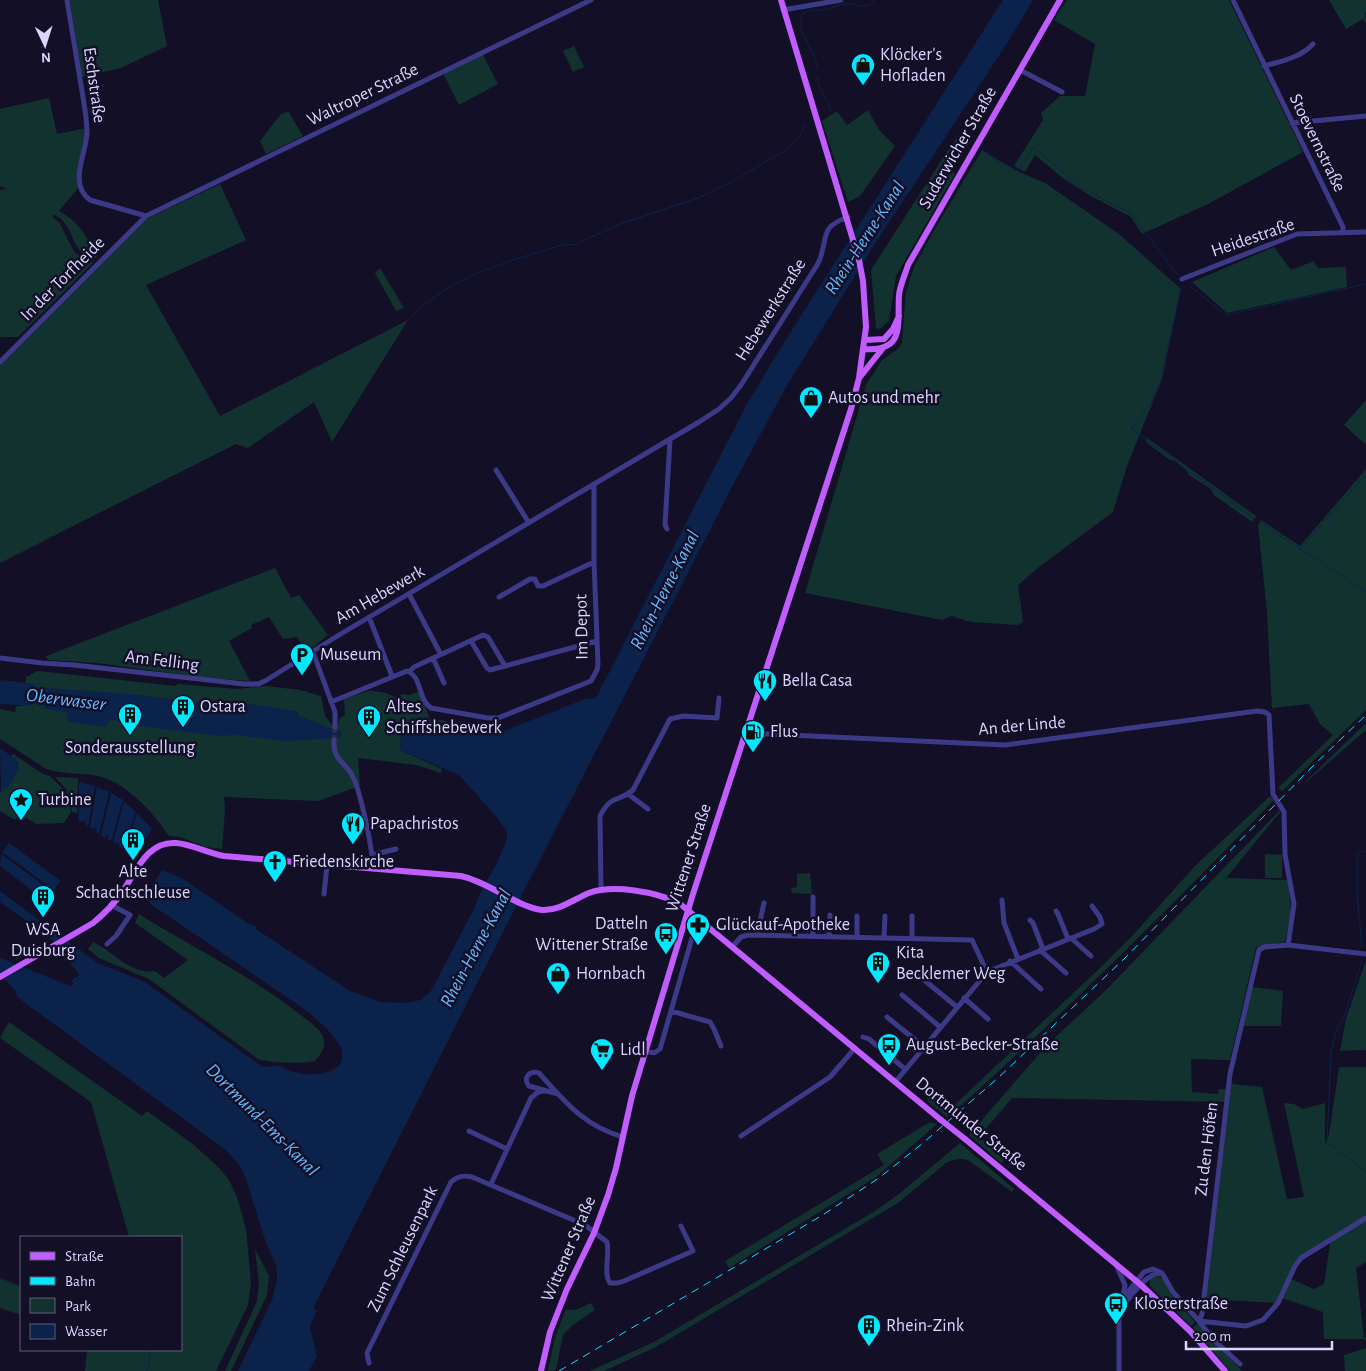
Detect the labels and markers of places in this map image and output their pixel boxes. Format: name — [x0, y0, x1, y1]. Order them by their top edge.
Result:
place label: Klöcker's Hofladen — [880, 46, 946, 85]
shop icon: Klöcker's Hofladen — [850, 52, 876, 86]
shop icon: Autos und mehr — [798, 385, 824, 419]
place label: Autos und mehr — [828, 389, 940, 407]
parking icon: Museum — [289, 642, 315, 676]
place label: Museum — [320, 646, 381, 664]
restaurant icon: Bella Casa — [752, 668, 778, 702]
place label: Bella Casa — [782, 672, 853, 690]
building icon: Ostara — [170, 694, 196, 728]
place label: Ostara — [200, 698, 246, 716]
place label: Altes Schiffshebewerk — [386, 698, 503, 737]
building icon: Sonderausstellung — [117, 702, 143, 736]
building icon: Altes Schiffshebewerk — [356, 704, 382, 738]
fuel station icon: Flus — [740, 719, 766, 753]
place label: Flus — [770, 723, 798, 741]
place label: Sonderausstellung — [65, 739, 195, 757]
place icon: Turbine — [8, 787, 34, 821]
place label: Turbine — [38, 791, 92, 809]
restaurant icon: Papachristos — [340, 811, 366, 845]
place label: Papachristos — [370, 815, 459, 833]
building icon: Alte Schachtschleuse — [120, 827, 146, 861]
church icon: Friedenskirche — [262, 849, 288, 883]
place label: Friedenskirche — [292, 853, 394, 871]
place label: Alte Schachtschleuse — [76, 863, 190, 902]
building icon: WSA Duisburg — [30, 884, 56, 918]
pharmacy icon: Glückauf-Apotheke — [685, 912, 711, 946]
place label: Datteln Wittener Straße — [535, 915, 648, 954]
place label: Glückauf-Apotheke — [716, 916, 850, 934]
place label: WSA Duisburg — [11, 921, 76, 960]
bus stop icon: Datteln Wittener Straße — [653, 921, 679, 955]
place label: Kita Becklemer Weg — [896, 944, 1006, 983]
building icon: Kita Becklemer Weg — [865, 950, 891, 984]
shop icon: Hornbach — [545, 961, 571, 995]
place label: Hornbach — [576, 965, 646, 983]
bus stop icon: August-Becker-Straße — [876, 1032, 902, 1066]
place label: August-Becker-Straße — [906, 1036, 1058, 1054]
supermarket icon: Lidl — [589, 1037, 615, 1071]
place label: Lidl — [620, 1041, 646, 1059]
bus stop icon: Klosterstraße — [1103, 1291, 1129, 1325]
place label: Klosterstraße — [1134, 1295, 1228, 1313]
building icon: Rhein-Zink — [856, 1313, 882, 1347]
place label: Rhein-Zink — [886, 1317, 965, 1335]

